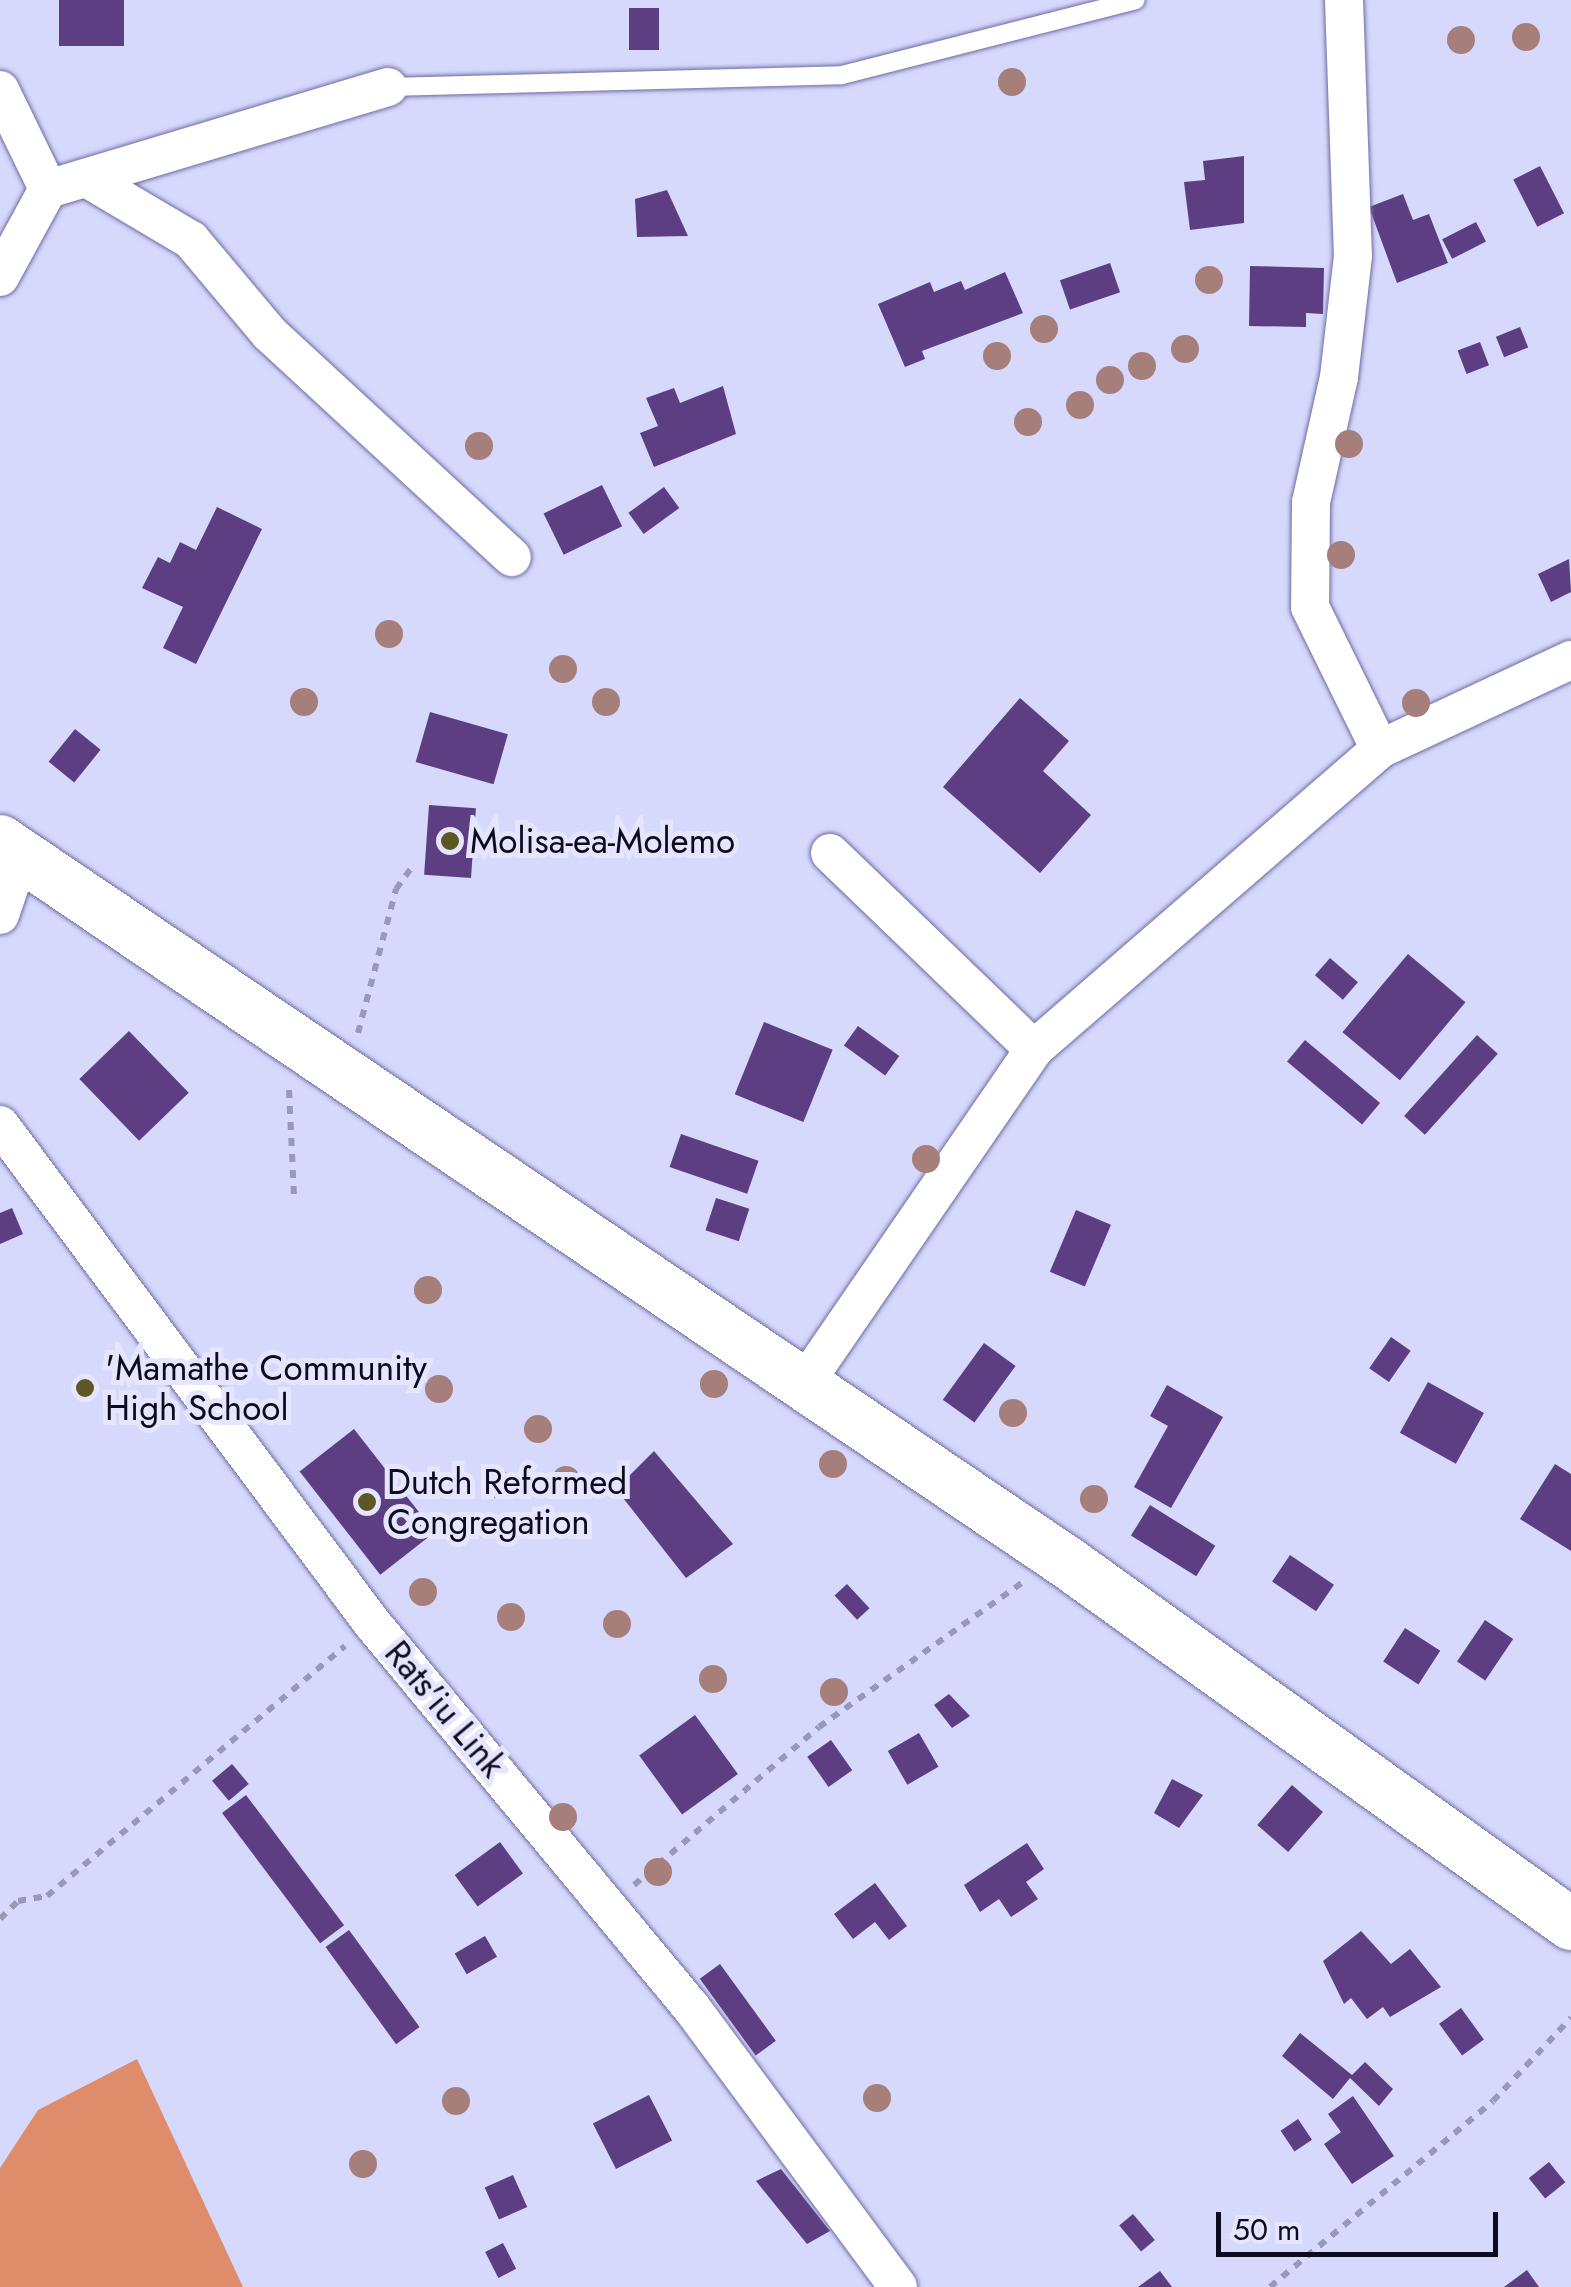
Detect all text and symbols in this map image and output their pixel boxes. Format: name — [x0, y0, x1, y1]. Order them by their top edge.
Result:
place label: Molisa-ea-Molemo — [470, 820, 735, 862]
marker: Molisa-ea-Molemo — [439, 830, 461, 852]
place label: 'Mamathe Community High School — [105, 1347, 427, 1429]
marker: 'Mamathe Community High School — [74, 1377, 96, 1399]
place label: Dutch Reformed Congregation — [387, 1461, 627, 1543]
marker: Dutch Reformed Congregation — [356, 1491, 378, 1513]
street label: Rats'iu Link — [376, 1633, 514, 1785]
scale bar — [1221, 2192, 1504, 2254]
text: 50 m — [1233, 2208, 1300, 2251]

